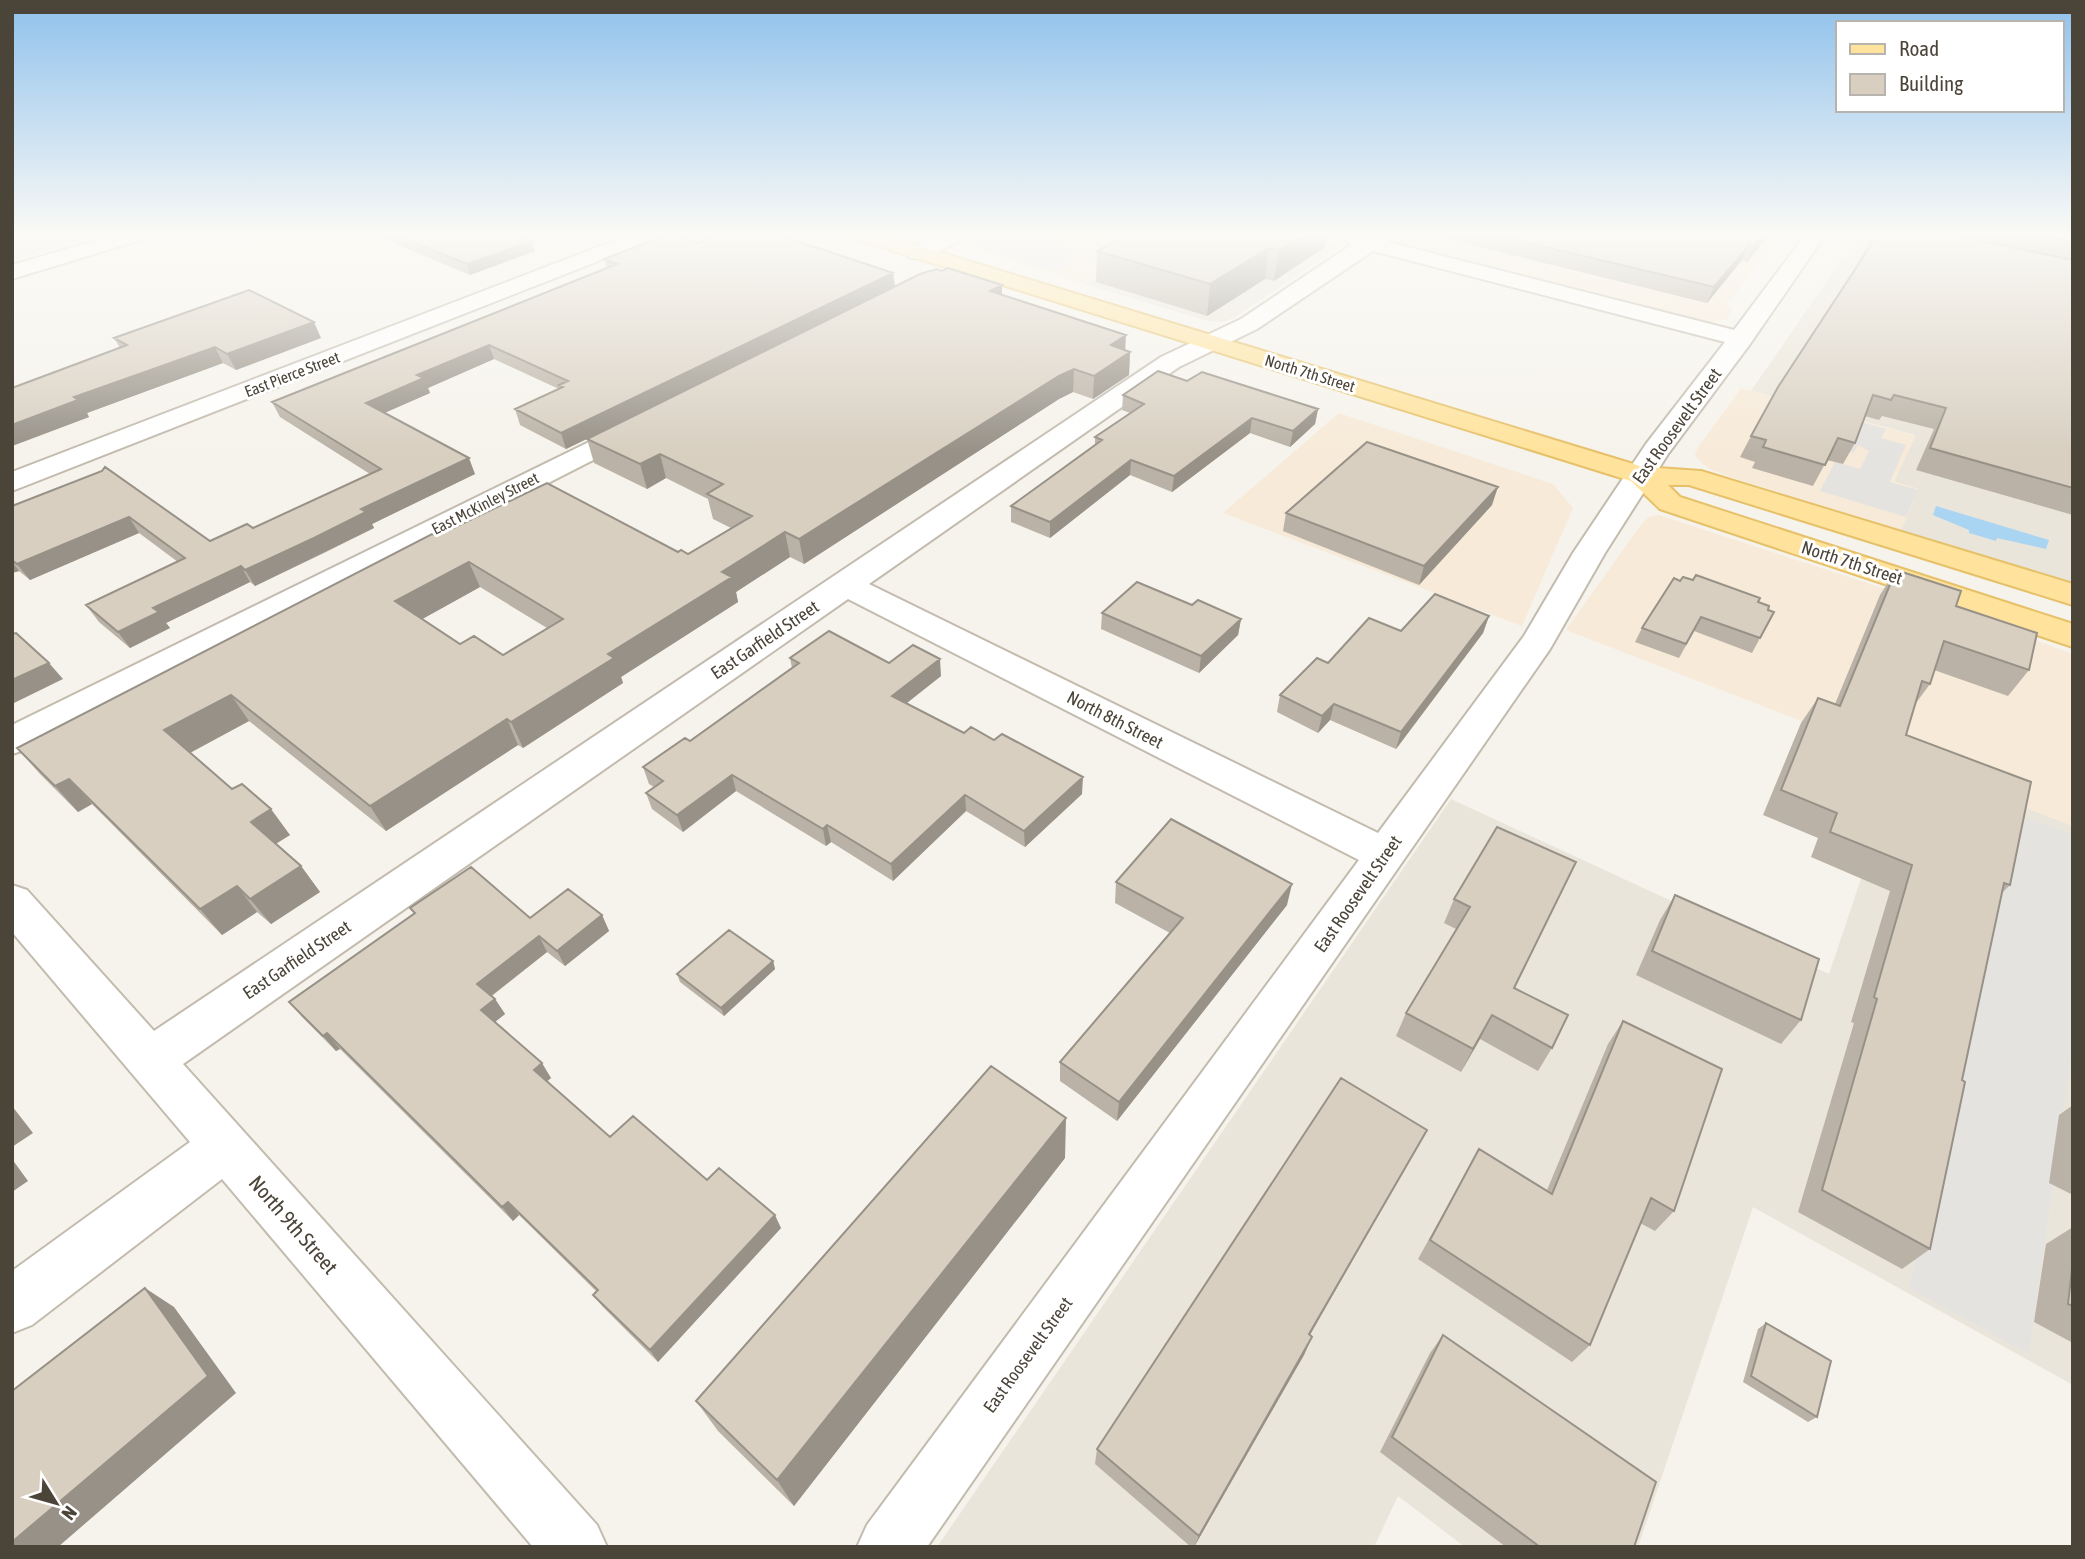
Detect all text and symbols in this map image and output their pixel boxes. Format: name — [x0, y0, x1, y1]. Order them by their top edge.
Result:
legend — [1836, 21, 2064, 112]
text: Road — [1899, 36, 1939, 60]
text: Building — [1899, 71, 1963, 95]
street label: East Pierce Street — [242, 347, 342, 400]
street label: North 7th Street — [1263, 351, 1358, 395]
street label: East Roosevelt Street — [1628, 364, 1726, 488]
street label: East McKinley Street — [428, 468, 542, 539]
street label: North 7th Street — [1799, 536, 1905, 589]
street label: East Garfield Street — [707, 596, 823, 683]
street label: North 8th Street — [1064, 686, 1167, 753]
street label: East Roosevelt Street — [1310, 831, 1406, 956]
street label: East Garfield Street — [239, 916, 355, 1003]
street label: North 9th Street — [245, 1170, 343, 1278]
street label: East Roosevelt Street — [979, 1293, 1077, 1417]
north arrow — [21, 1468, 91, 1538]
text: N — [57, 1502, 82, 1524]

